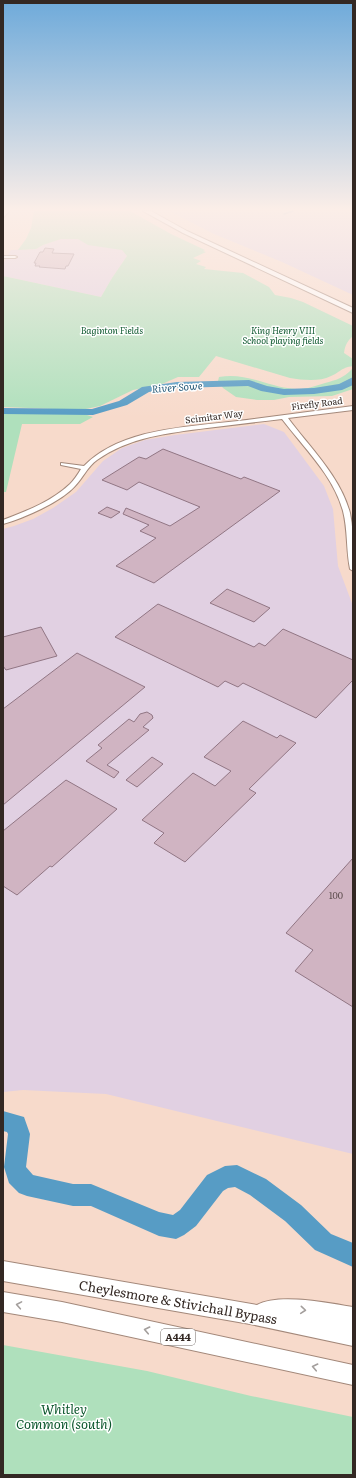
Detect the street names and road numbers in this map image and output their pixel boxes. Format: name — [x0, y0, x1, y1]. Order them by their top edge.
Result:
street label: Firefly Road — [290, 393, 344, 413]
street label: Scimitar Way — [184, 405, 244, 426]
street label: Cheylesmore & Stivichall Bypass — [77, 1275, 279, 1328]
road number: A444 — [161, 1329, 195, 1345]

